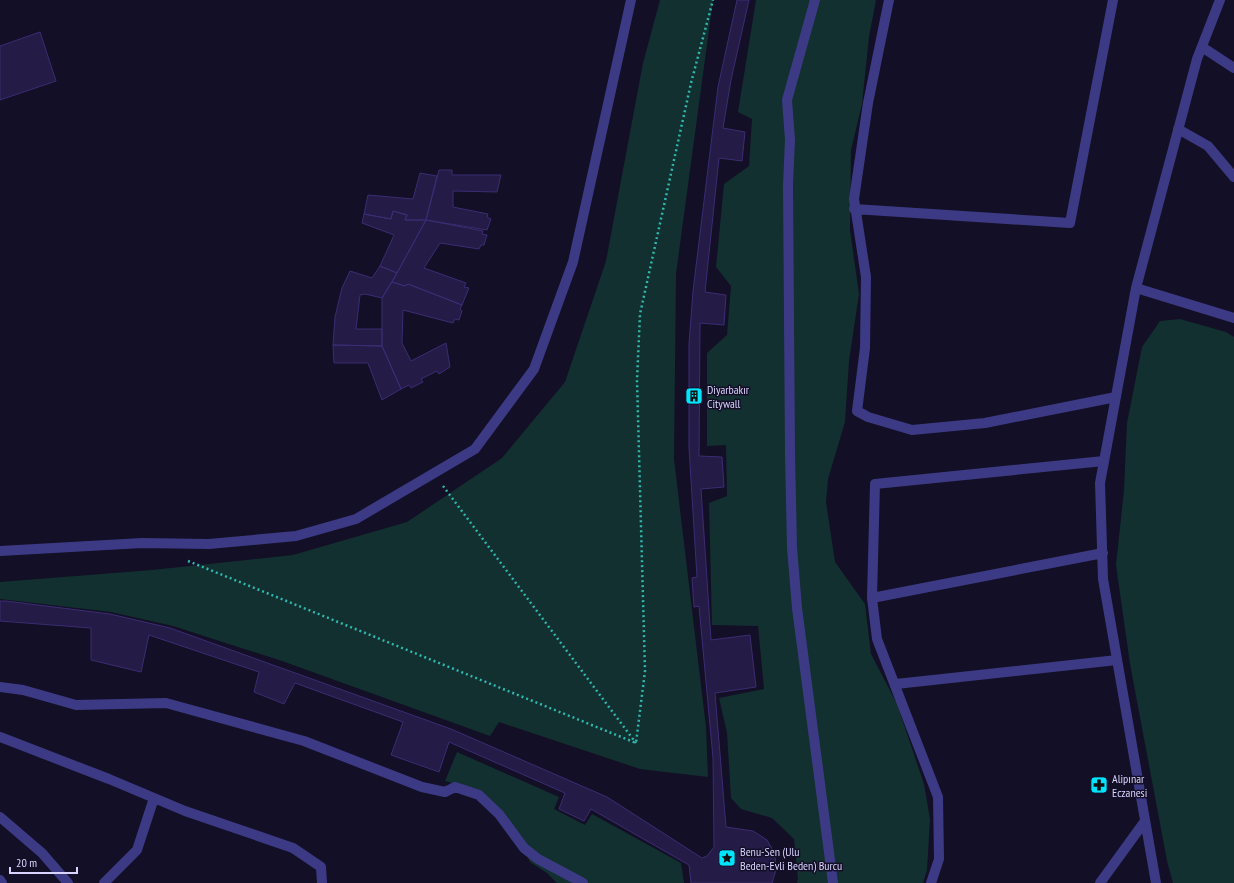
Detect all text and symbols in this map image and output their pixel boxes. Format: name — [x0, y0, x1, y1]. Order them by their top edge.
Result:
place label: Diyarbakır Citywall — [707, 382, 750, 411]
building icon: Diyarbakır Citywall — [684, 386, 704, 406]
place label: Alipınar Eczanesi — [1112, 771, 1147, 800]
pharmacy icon: Alipınar Eczanesi — [1089, 775, 1109, 795]
place label: Benu-Sen (Ulu Beden-Evli Beden) Burcu — [740, 844, 842, 873]
place icon: Benu-Sen (Ulu Beden-Evli Beden) Burcu — [717, 848, 737, 868]
scale bar — [10, 849, 77, 875]
text: 20 m — [16, 855, 37, 870]

